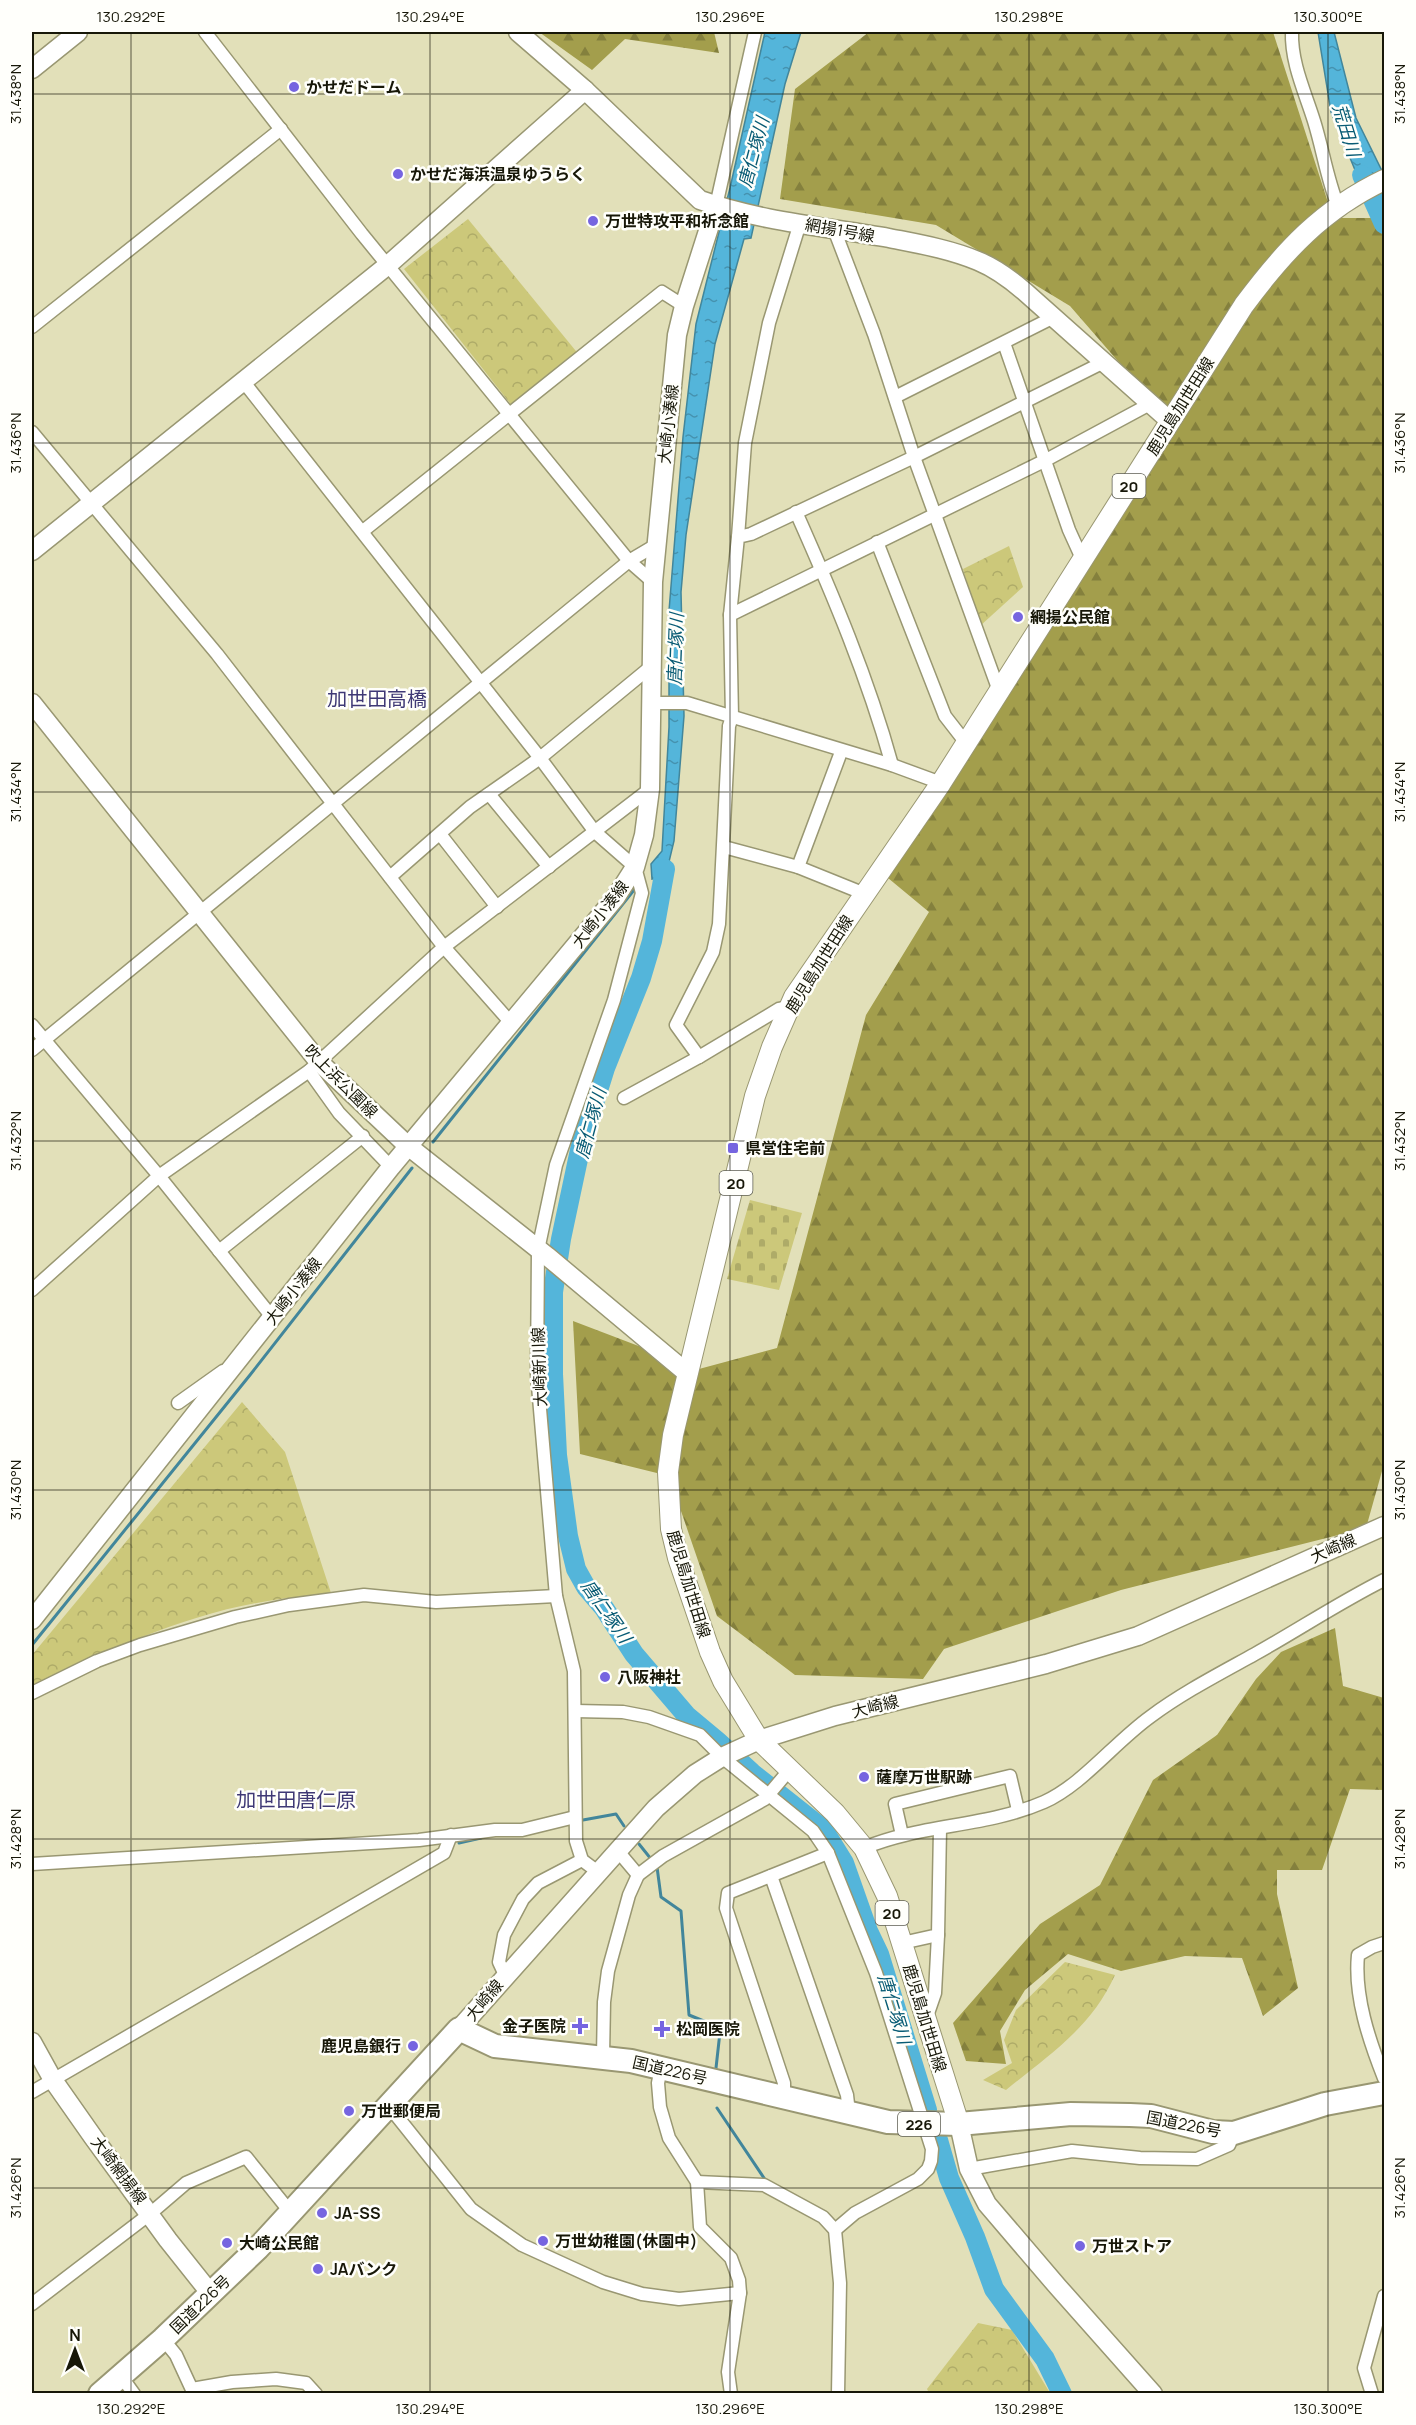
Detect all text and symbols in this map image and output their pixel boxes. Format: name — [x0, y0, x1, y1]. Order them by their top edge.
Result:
text: 130.292°E — [97, 6, 165, 27]
text: 130.294°E — [395, 6, 465, 27]
text: 130.296°E — [695, 6, 765, 27]
text: 130.298°E — [995, 6, 1063, 27]
text: 130.300°E — [1294, 6, 1363, 27]
text: 31.438°N — [5, 64, 26, 124]
text: 31.438°N — [1389, 64, 1410, 124]
place label: かせだドーム — [306, 76, 402, 98]
marker: かせだドーム — [287, 80, 301, 94]
water label: 荒田川 — [1328, 101, 1367, 161]
water label: 唐仁塚川 — [732, 112, 774, 190]
place label: かせだ海浜温泉ゆうらく — [410, 163, 586, 185]
marker: かせだ海浜温泉ゆうらく — [391, 167, 405, 181]
place label: 万世特攻平和祈念館 — [605, 210, 749, 232]
street label: 網揚1号線 — [803, 213, 877, 247]
marker: 万世特攻平和祈念館 — [586, 214, 600, 228]
street label: 鹿児島加世田線 — [1141, 353, 1219, 459]
street label: 大崎小湊線 — [653, 383, 683, 465]
text: 31.436°N — [5, 413, 26, 473]
text: 31.436°N — [1389, 413, 1410, 473]
road number: 20 — [1112, 474, 1146, 498]
place label: 網揚公民館 — [1030, 606, 1110, 628]
marker: 網揚公民館 — [1011, 610, 1025, 624]
water label: 唐仁塚川 — [662, 611, 688, 685]
district label: 加世田高橋 — [327, 685, 427, 712]
text: 31.434°N — [5, 762, 26, 822]
text: 31.434°N — [1389, 762, 1410, 822]
street label: 大崎小湊線 — [567, 876, 633, 952]
street label: 鹿児島加世田線 — [780, 911, 858, 1017]
street label: 吹上浜公園線 — [299, 1039, 383, 1123]
water label: 唐仁塚川 — [569, 1083, 611, 1161]
text: 31.432°N — [5, 1111, 26, 1171]
text: 31.432°N — [1389, 1111, 1410, 1171]
place label: 県営住宅前 — [745, 1137, 825, 1159]
marker: 県営住宅前 — [726, 1141, 740, 1155]
road number: 20 — [720, 1171, 752, 1195]
street label: 大崎小湊線 — [260, 1253, 326, 1329]
street label: 大崎新川線 — [527, 1327, 551, 1407]
text: 31.430°N — [5, 1460, 26, 1520]
text: 31.430°N — [1389, 1460, 1410, 1520]
street label: 鹿児島加世田線 — [662, 1527, 716, 1641]
street label: 大崎線 — [1307, 1528, 1359, 1568]
water label: 唐仁塚川 — [577, 1575, 639, 1649]
place label: 八阪神社 — [617, 1666, 681, 1688]
marker: 八阪神社 — [598, 1670, 612, 1684]
street label: 大崎線 — [849, 1690, 901, 1722]
place label: 薩摩万世駅跡 — [876, 1766, 972, 1788]
marker: 薩摩万世駅跡 — [857, 1770, 871, 1784]
district label: 加世田唐仁原 — [236, 1786, 356, 1813]
text: 31.428°N — [5, 1809, 26, 1869]
text: 31.428°N — [1389, 1809, 1410, 1869]
road number: 20 — [876, 1901, 908, 1925]
street label: 鹿児島加世田線 — [898, 1961, 952, 2075]
water label: 唐仁塚川 — [873, 1971, 918, 2049]
street label: 大崎線 — [460, 1975, 508, 2025]
place label: 金子医院 — [502, 2015, 566, 2037]
marker: 金子医院 — [571, 2017, 589, 2035]
place label: 松岡医院 — [676, 2018, 740, 2040]
marker: 松岡医院 — [653, 2020, 671, 2038]
place label: 鹿児島銀行 — [321, 2035, 401, 2057]
marker: 鹿児島銀行 — [406, 2039, 420, 2053]
street label: 国道226号 — [630, 2051, 710, 2089]
place label: 万世郵便局 — [361, 2100, 441, 2122]
marker: 万世郵便局 — [342, 2104, 356, 2118]
street label: 国道226号 — [1145, 2106, 1223, 2142]
road number: 226 — [898, 2112, 940, 2136]
street label: 大崎網揚線 — [86, 2131, 152, 2209]
text: 31.426°N — [5, 2157, 26, 2219]
text: 31.426°N — [1389, 2157, 1410, 2219]
place label: JA-SS — [334, 2202, 380, 2224]
marker: JA-SS — [315, 2206, 329, 2220]
place label: 万世幼稚園(休園中) — [555, 2230, 698, 2252]
place label: 大崎公民館 — [239, 2232, 319, 2254]
marker: 万世幼稚園(休園中) — [536, 2234, 550, 2248]
place label: 万世ストア — [1092, 2235, 1172, 2257]
marker: 大崎公民館 — [220, 2236, 234, 2250]
marker: 万世ストア — [1073, 2239, 1087, 2253]
place label: JAバンク — [330, 2258, 397, 2280]
marker: JAバンク — [311, 2262, 325, 2276]
street label: 国道226号 — [165, 2270, 235, 2338]
north arrow — [45, 2320, 105, 2380]
text: N — [69, 2324, 81, 2346]
text: 130.292°E — [97, 2398, 165, 2419]
text: 130.294°E — [395, 2398, 465, 2419]
text: 130.296°E — [695, 2398, 765, 2419]
text: 130.298°E — [995, 2398, 1063, 2419]
text: 130.300°E — [1294, 2398, 1363, 2419]

